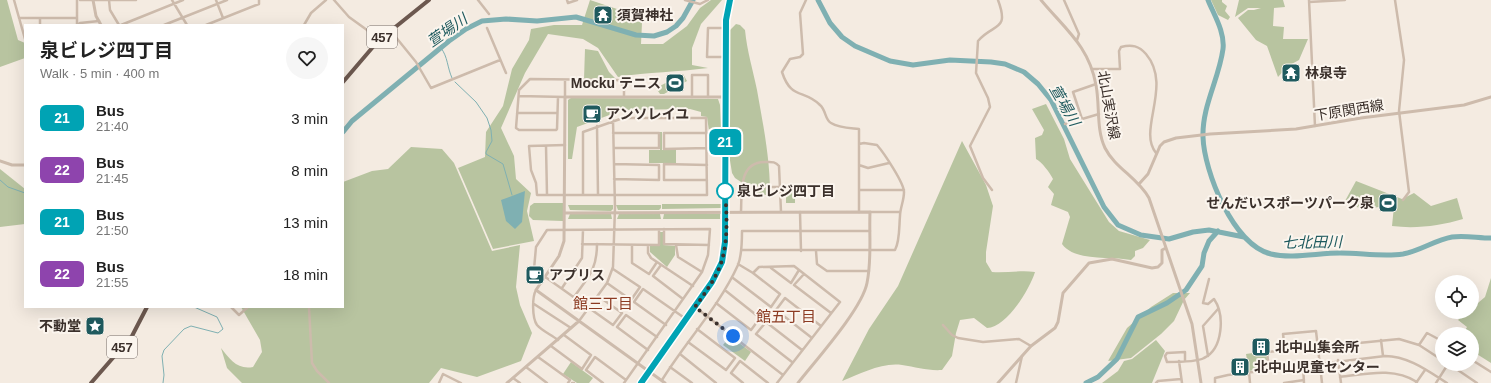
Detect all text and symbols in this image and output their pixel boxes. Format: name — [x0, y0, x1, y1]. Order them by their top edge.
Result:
temple icon: 須賀神社 — [592, 4, 614, 26]
place label: 須賀神社 — [617, 7, 673, 23]
water label: 萱場川 — [424, 9, 472, 50]
road number: 457 — [367, 26, 397, 48]
button: heart — [286, 37, 328, 79]
text: 泉ビレジ四丁目 — [40, 40, 173, 61]
temple icon: 林泉寺 — [1280, 62, 1302, 84]
place label: 林泉寺 — [1305, 65, 1347, 81]
text: Walk · 5 min · 400 m — [40, 66, 159, 81]
street label: 北山実沢線 — [1095, 69, 1123, 141]
sports icon: Mocku テニス — [664, 72, 686, 94]
place label: Mocku テニス — [571, 75, 661, 91]
water label: 萱場川 — [1046, 81, 1085, 130]
street label: 下原関西線 — [1313, 97, 1385, 123]
text: Bus — [96, 102, 124, 119]
cafe icon: アンソレイユ — [581, 103, 603, 125]
place label: アンソレイユ — [606, 106, 689, 122]
text: 21 — [54, 110, 70, 126]
text: 3 min — [291, 110, 328, 127]
text: 21:40 — [96, 119, 129, 134]
line badge: 21 — [707, 129, 743, 155]
text: 21 — [717, 134, 733, 150]
text: Bus — [96, 154, 124, 171]
text: 22 — [54, 162, 70, 178]
text: 8 min — [291, 162, 328, 179]
text: 21:45 — [96, 171, 129, 186]
marker: 泉ビレジ四丁目 — [716, 182, 734, 200]
place label: 泉ビレジ四丁目 — [737, 183, 835, 199]
sports icon: せんだいスポーツパーク泉 — [1377, 192, 1399, 214]
place label: せんだいスポーツパーク泉 — [1206, 195, 1374, 211]
text: Bus — [96, 206, 124, 223]
text: 21 — [54, 214, 70, 230]
text: 13 min — [283, 214, 328, 231]
text: 21:50 — [96, 223, 129, 238]
water label: 七北田川 — [1282, 233, 1344, 251]
text: Bus — [96, 258, 124, 275]
cafe icon: アプリス — [524, 264, 546, 286]
text: 22 — [54, 266, 70, 282]
text: 18 min — [283, 266, 328, 283]
place label: アプリス — [549, 267, 605, 283]
text: 21:55 — [96, 275, 129, 290]
map controls — [1435, 275, 1479, 371]
button: locate — [1435, 275, 1479, 319]
district label: 館三丁目 — [573, 295, 633, 312]
district label: 館五丁目 — [756, 308, 816, 325]
place icon: 不動堂 — [84, 315, 106, 337]
place label: 不動堂 — [39, 318, 81, 334]
your location — [723, 326, 743, 346]
button: layers — [1435, 327, 1479, 371]
road number: 457 — [107, 336, 137, 358]
building icon: 北中山集会所 — [1250, 336, 1272, 358]
place label: 北中山集会所 — [1275, 339, 1359, 355]
building icon: 北中山児童センター — [1229, 356, 1251, 378]
place label: 北中山児童センター — [1254, 359, 1380, 375]

